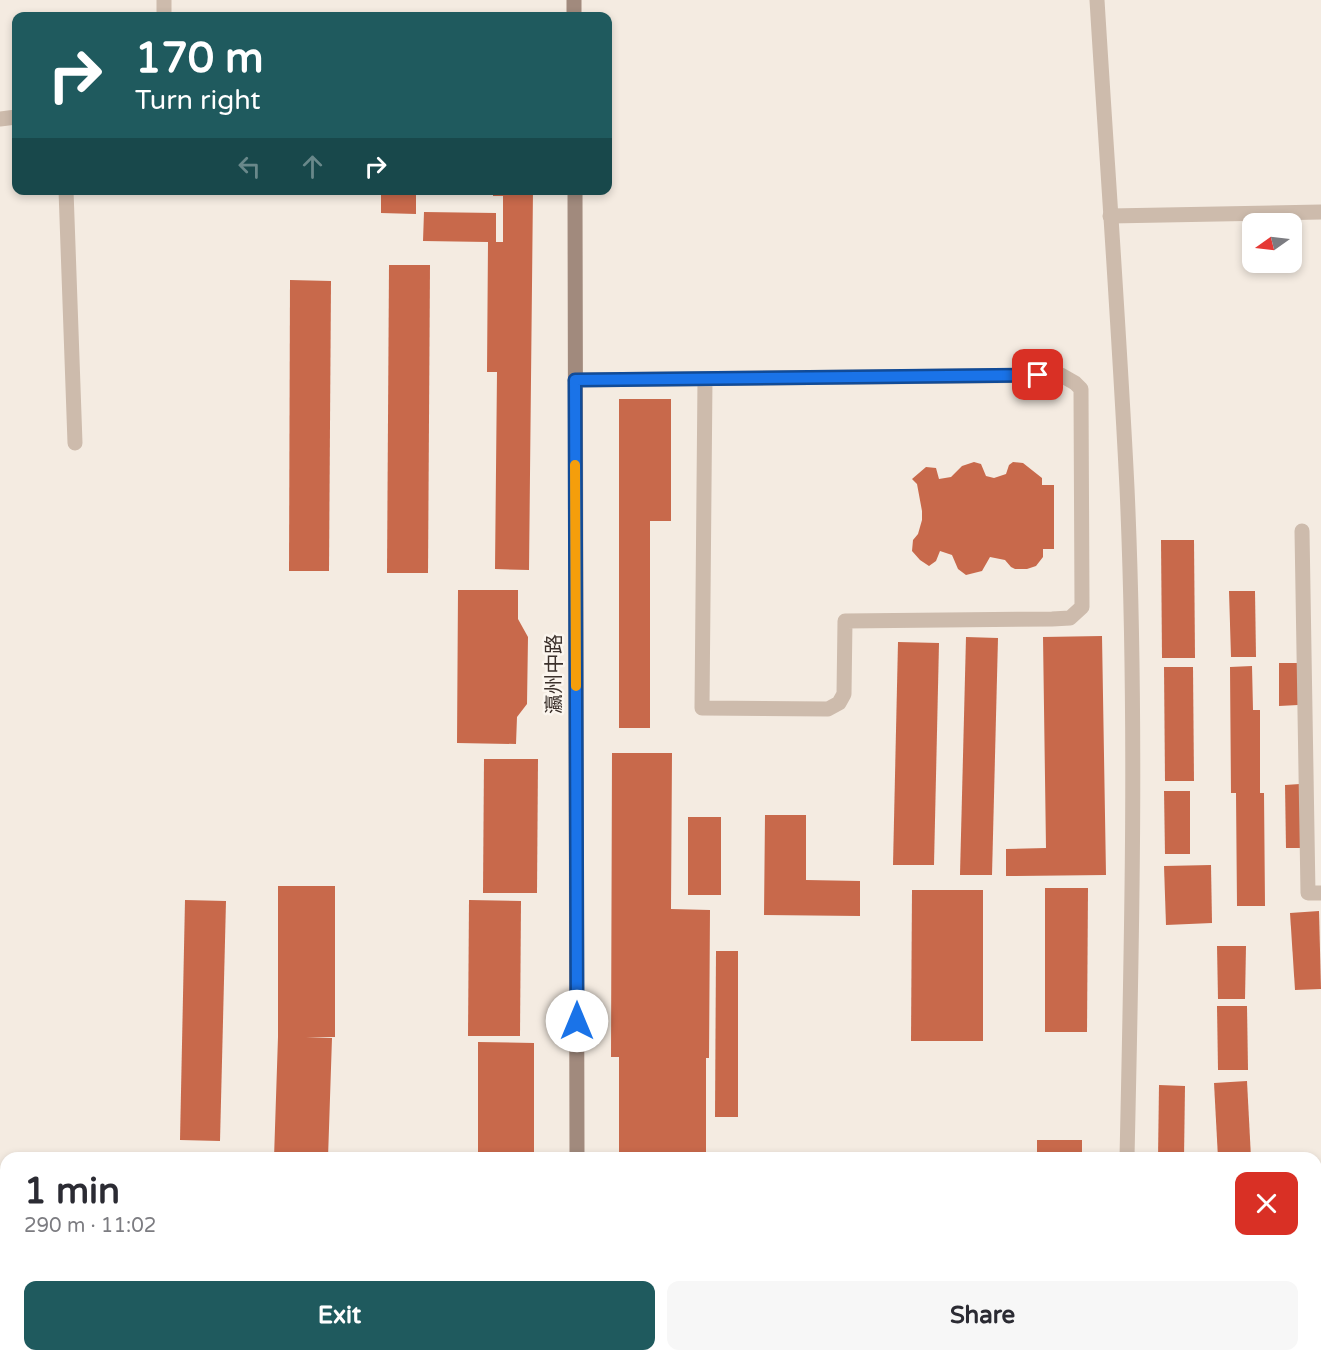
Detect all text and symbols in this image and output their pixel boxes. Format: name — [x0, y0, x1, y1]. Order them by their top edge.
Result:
text: 170 m — [135, 33, 264, 84]
icon: right — [36, 36, 114, 114]
text: Turn right — [135, 84, 261, 117]
icon: left — [233, 150, 266, 183]
icon: ahead — [296, 150, 329, 183]
icon: right — [359, 150, 392, 183]
north arrow — [1242, 213, 1302, 273]
map controls — [1242, 213, 1302, 273]
pin — [1012, 349, 1063, 400]
icon: arrive — [1021, 358, 1054, 391]
street label: 瀛州中路 — [543, 634, 567, 714]
position arrow — [545, 989, 609, 1053]
text: 1 min — [24, 1170, 120, 1213]
button: close — [1235, 1172, 1298, 1235]
text: 290 m · 11:02 — [24, 1214, 156, 1238]
button: Exit — [24, 1281, 655, 1350]
button: Share — [667, 1281, 1298, 1350]

